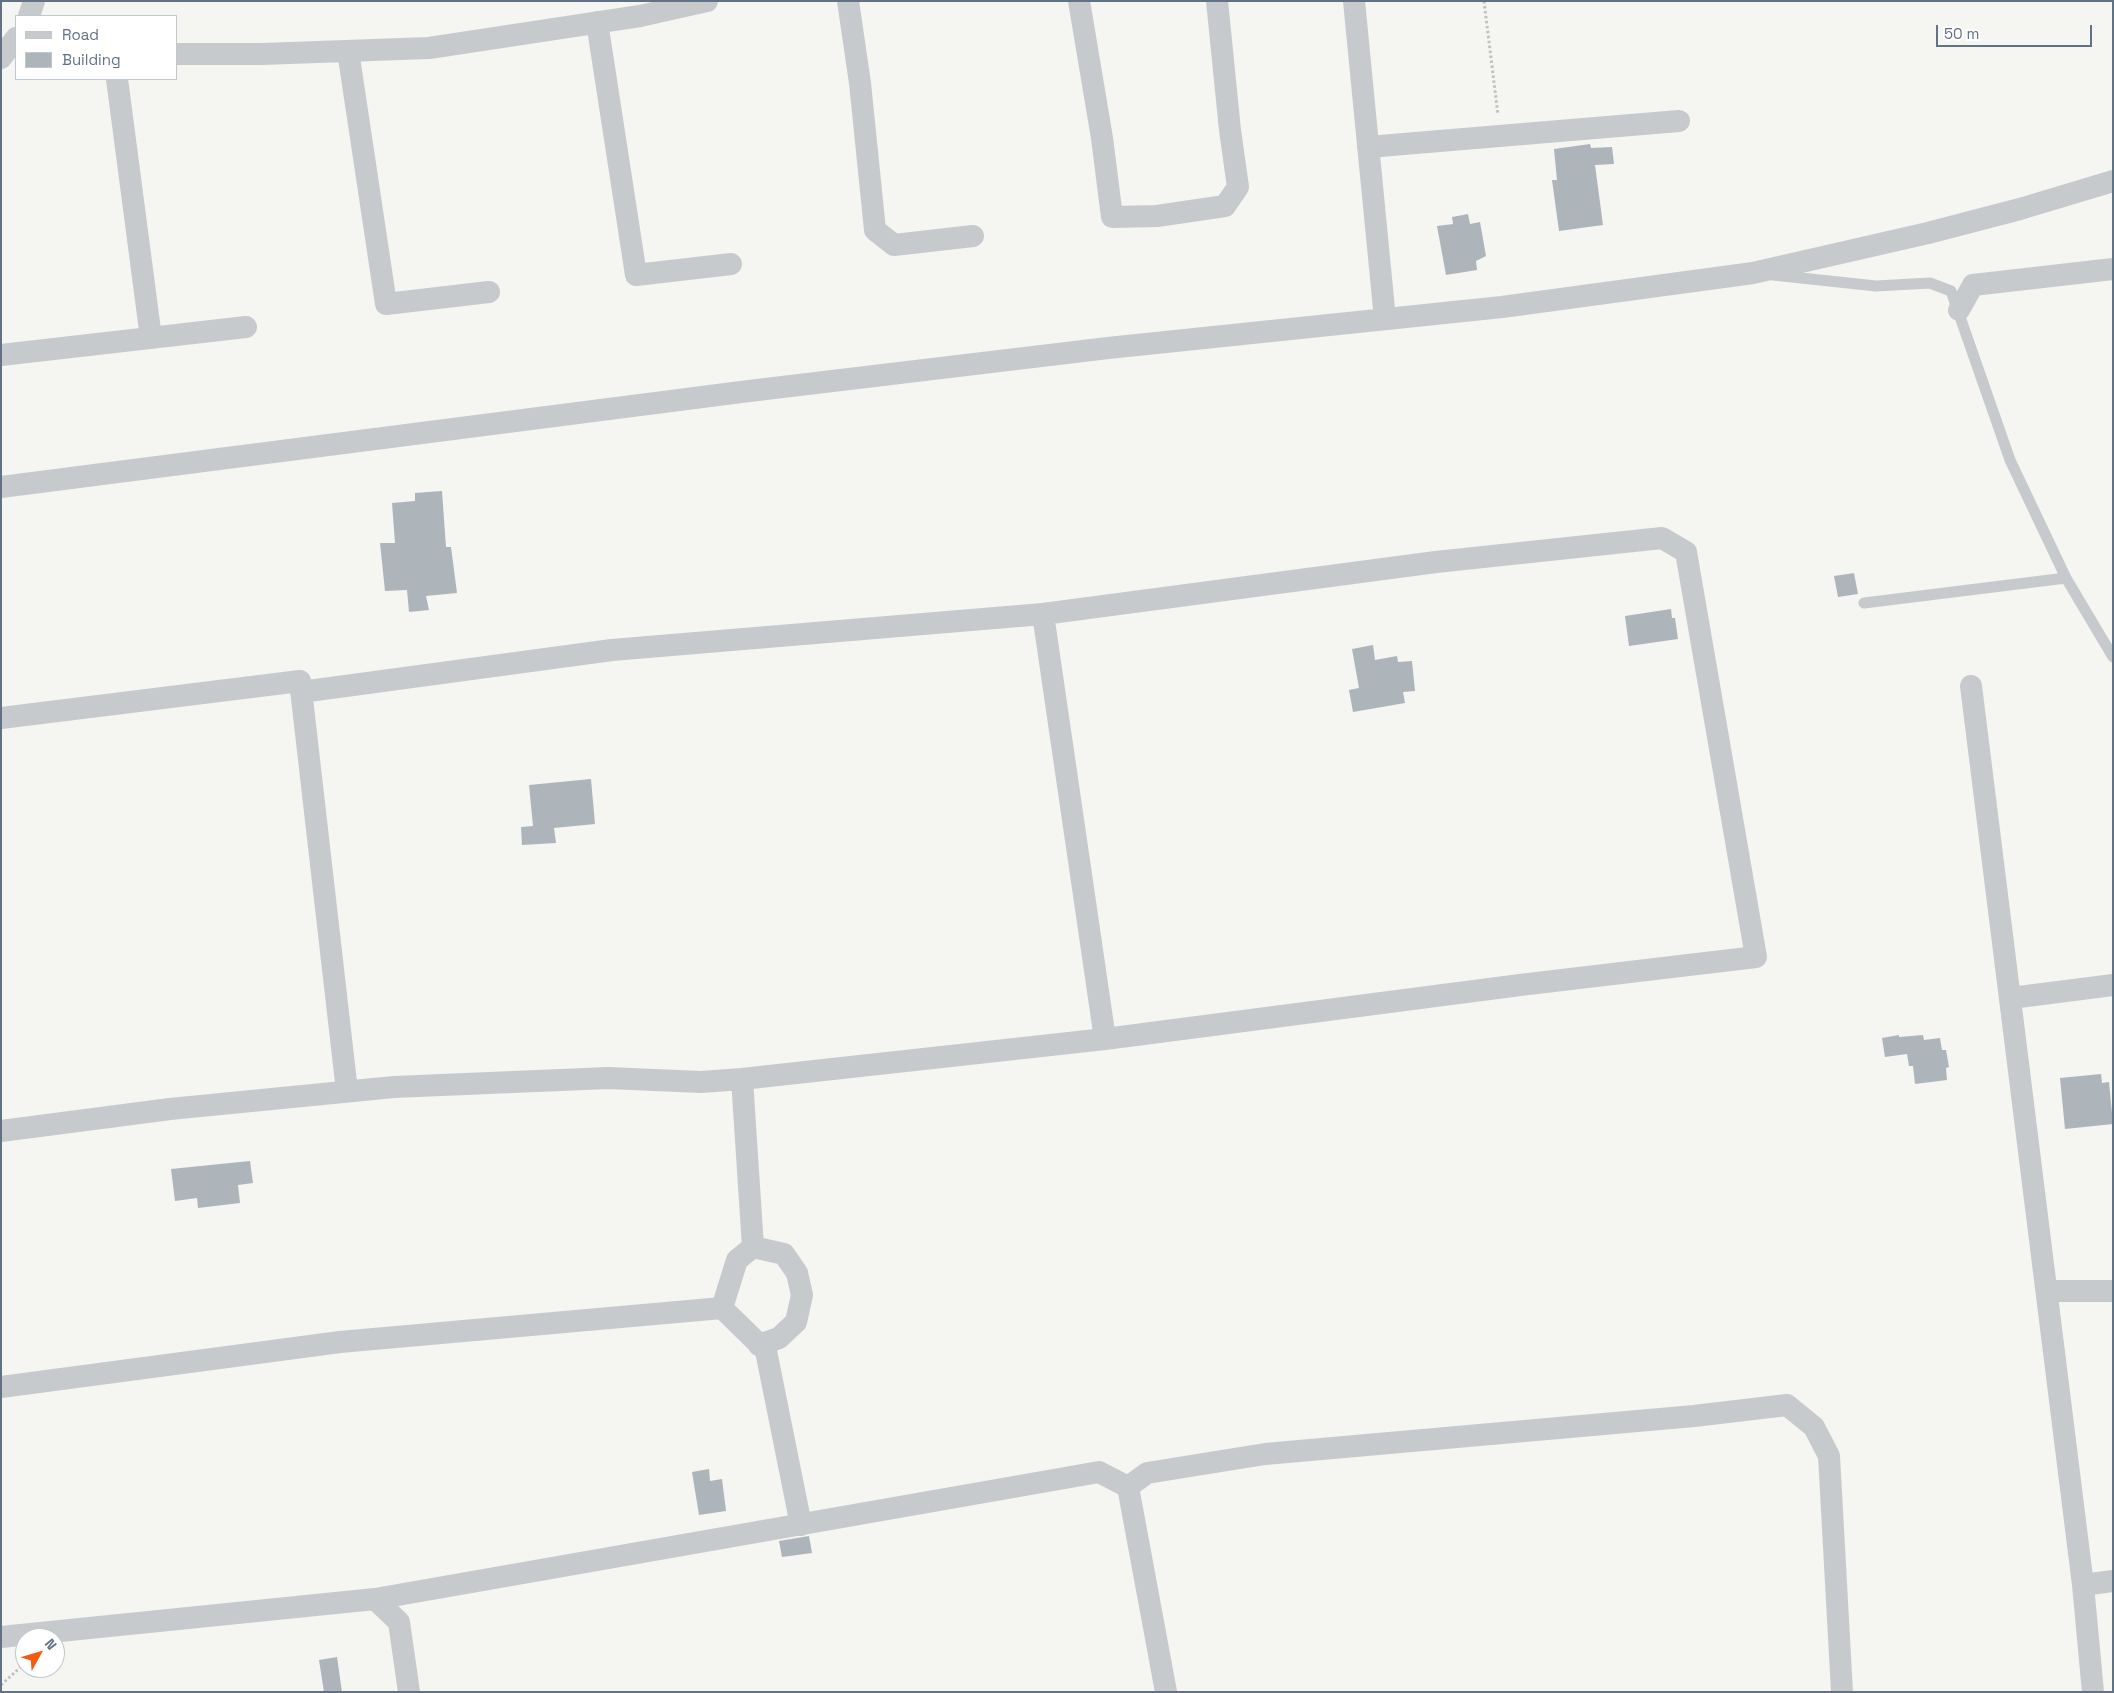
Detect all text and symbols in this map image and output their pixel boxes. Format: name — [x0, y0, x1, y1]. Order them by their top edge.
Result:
legend — [15, 15, 178, 80]
scale bar — [1939, 15, 2095, 47]
text: 50 m — [1944, 24, 1979, 43]
text: Road — [62, 25, 99, 44]
text: Building — [62, 50, 121, 69]
north arrow — [15, 1628, 65, 1678]
text: N — [41, 1635, 61, 1653]

